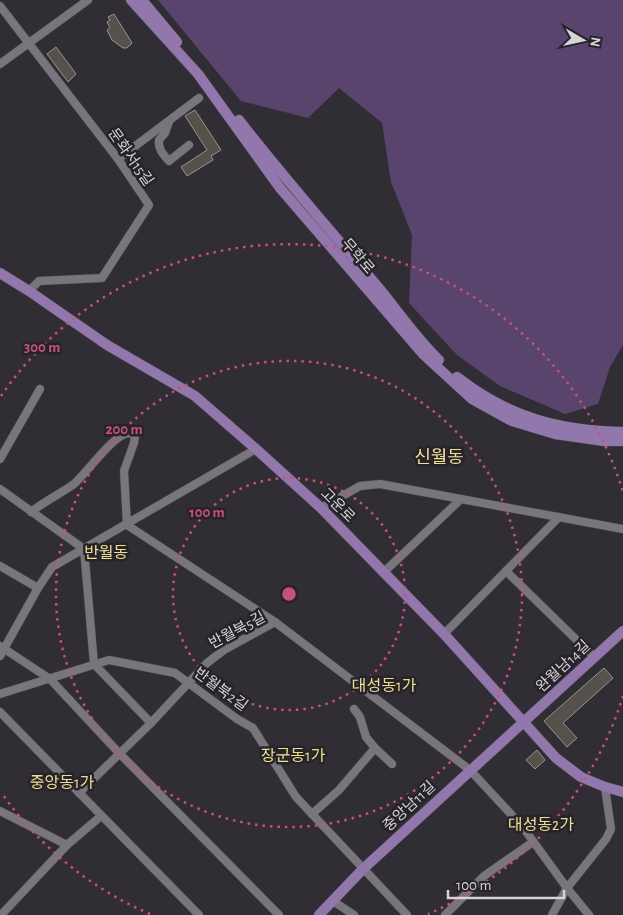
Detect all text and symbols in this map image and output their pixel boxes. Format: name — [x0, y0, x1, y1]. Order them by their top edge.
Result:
north arrow — [558, 15, 608, 65]
text: N — [587, 36, 603, 48]
street label: 문화서15길 — [105, 125, 157, 189]
street label: 무학로 — [338, 234, 378, 277]
text: 300 m — [24, 340, 60, 355]
text: 200 m — [105, 422, 143, 437]
district label: 신월동 — [414, 448, 464, 467]
street label: 고운로 — [318, 485, 358, 525]
text: 100 m — [189, 505, 225, 520]
district label: 반월동 — [84, 545, 128, 561]
centre of rings — [280, 585, 298, 603]
street label: 반월북5길 — [206, 609, 268, 651]
street label: 완월남14길 — [533, 637, 593, 695]
street label: 반월북2길 — [191, 664, 251, 714]
district label: 대성동1가 — [352, 678, 416, 694]
district label: 장군동1가 — [261, 748, 325, 764]
district label: 중앙동1가 — [30, 775, 94, 791]
street label: 중앙남11길 — [380, 778, 438, 834]
district label: 대성동2가 — [508, 817, 574, 833]
scale bar — [448, 868, 564, 900]
text: 100 m — [456, 878, 491, 893]

